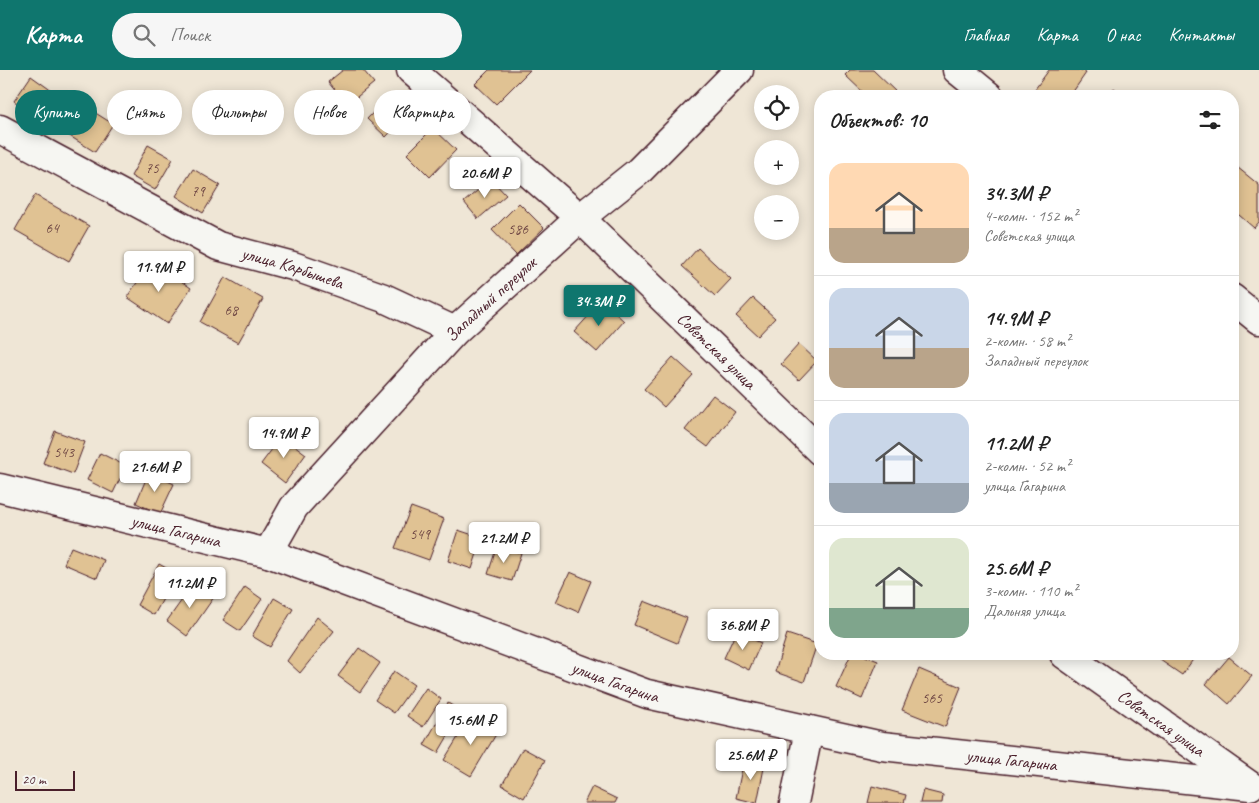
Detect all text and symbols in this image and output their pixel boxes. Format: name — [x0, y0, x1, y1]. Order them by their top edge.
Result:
search box — [112, 13, 462, 58]
text: Карта — [25, 20, 82, 50]
icon: search — [130, 21, 158, 49]
text: Поиск — [170, 23, 210, 47]
text: Главная — [964, 24, 1009, 46]
text: Карта — [1037, 24, 1078, 46]
text: О нас — [1106, 24, 1141, 46]
text: Контакты — [1169, 24, 1234, 46]
map controls — [754, 85, 799, 240]
button: locate — [754, 85, 799, 130]
chip: Купить — [15, 90, 97, 135]
chip: Снять — [107, 90, 182, 135]
chip: Фильтры — [192, 90, 284, 135]
chip: Новое — [294, 90, 364, 135]
chip: Квартира — [374, 90, 471, 135]
icon: filters — [1196, 106, 1224, 134]
text: Объектов: 10 — [829, 107, 926, 133]
button: + — [754, 140, 799, 185]
pin: 20.6M ₽ — [439, 156, 531, 199]
house number: 75 — [145, 159, 160, 178]
text: 20.6M ₽ — [461, 163, 509, 183]
text: 34.3M ₽ — [984, 180, 1048, 206]
house number: 79 — [191, 182, 206, 201]
icon: home — [869, 183, 929, 243]
button: − — [754, 195, 799, 240]
text: 4-комн. · 152 m² — [984, 206, 1077, 226]
house number: 64 — [45, 219, 60, 238]
house number: 586 — [508, 220, 529, 239]
text: Советская улица — [984, 226, 1074, 246]
street label: улица Карбышева — [238, 242, 348, 294]
pin: 11.9M ₽ — [113, 250, 205, 293]
street label: Западный переулок — [440, 250, 543, 346]
text: 11.9M ₽ — [135, 257, 183, 277]
pin: 34.3M ₽ — [553, 284, 645, 327]
text: 34.3M ₽ — [575, 291, 623, 311]
house number: 68 — [224, 301, 239, 320]
text: 14.9M ₽ — [984, 305, 1048, 331]
street label: Советская улица — [672, 307, 762, 395]
icon: home — [869, 308, 929, 368]
text: 2-комн. · 58 m² — [984, 331, 1070, 351]
text: Западный переулок — [984, 351, 1087, 371]
pin: 14.9M ₽ — [238, 416, 330, 459]
text: 14.9M ₽ — [260, 423, 308, 443]
text: 11.2M ₽ — [984, 430, 1048, 456]
icon: home — [869, 433, 929, 493]
house number: 543 — [54, 443, 75, 462]
pin: 21.6M ₽ — [109, 450, 201, 493]
text: 2-комн. · 52 m² — [984, 456, 1070, 476]
text: 21.6M ₽ — [131, 457, 179, 477]
text: улица Гагарина — [984, 476, 1065, 496]
street label: улица Гагарина — [128, 509, 224, 552]
pin: 21.2M ₽ — [458, 522, 550, 564]
house number: 549 — [410, 525, 431, 544]
text: 21.2M ₽ — [480, 528, 528, 548]
text: 25.6M ₽ — [984, 555, 1048, 581]
icon: home — [869, 558, 929, 618]
pin: 11.2M ₽ — [144, 566, 236, 609]
text: 11.2M ₽ — [166, 573, 214, 593]
text: 3-комн. · 110 m² — [984, 581, 1077, 601]
text: Дальняя улица — [984, 601, 1065, 621]
pin: 36.8M ₽ — [697, 608, 789, 651]
text: 36.8M ₽ — [719, 615, 767, 635]
street label: улица Гагарина — [567, 656, 662, 707]
street label: Советская улица — [1113, 684, 1210, 762]
house number: 565 — [922, 689, 943, 708]
pin: 15.6M ₽ — [425, 704, 517, 746]
text: 15.6M ₽ — [447, 710, 495, 730]
pin: 25.6M ₽ — [705, 738, 797, 781]
street label: улица Гагарина — [964, 744, 1059, 776]
text: 25.6M ₽ — [727, 745, 775, 765]
scale bar — [15, 768, 75, 791]
text: 20 m — [22, 771, 46, 788]

